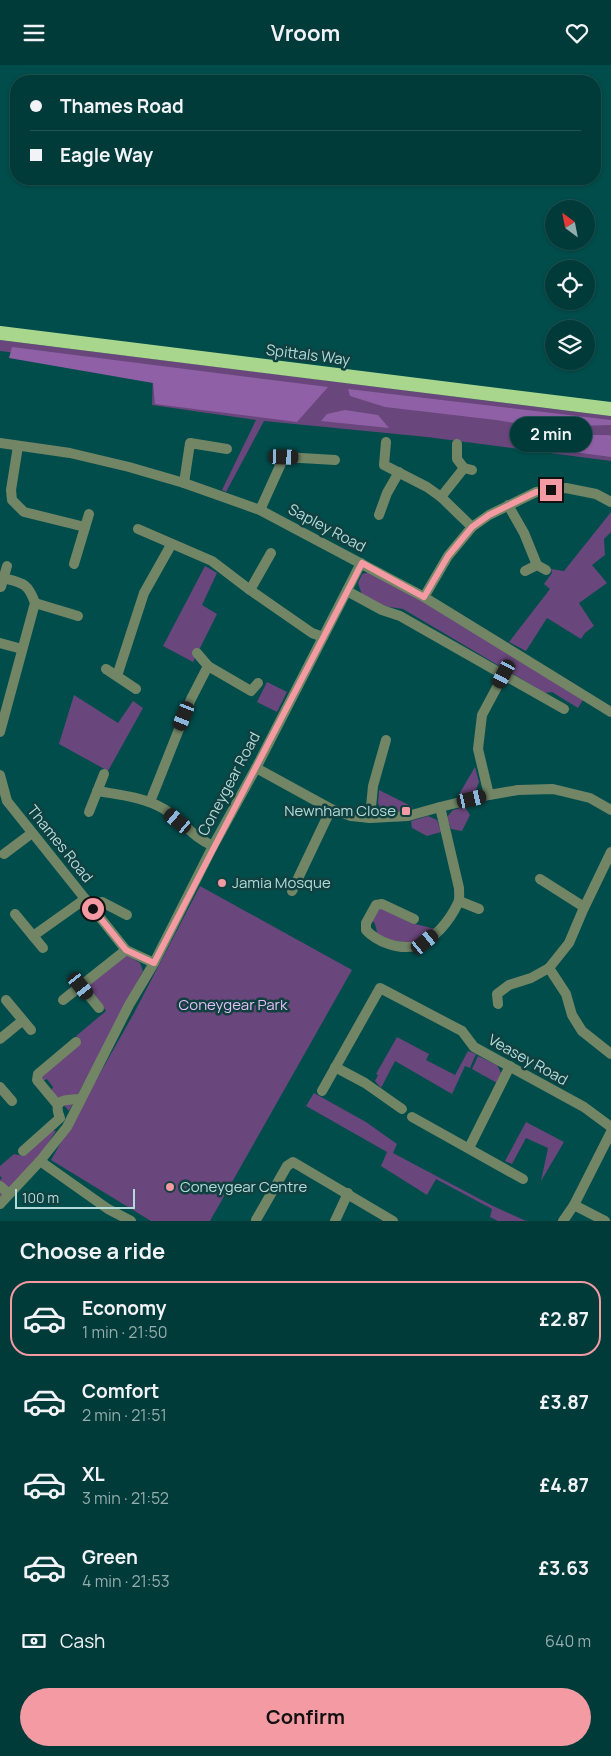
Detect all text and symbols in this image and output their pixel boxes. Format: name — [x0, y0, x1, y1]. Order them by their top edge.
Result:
text: Vroom — [271, 18, 340, 48]
icon: menu — [20, 19, 48, 47]
icon: heart — [563, 19, 591, 47]
text: Thames Road — [60, 93, 184, 119]
text: Eagle Way — [60, 142, 153, 168]
north arrow — [545, 200, 595, 250]
map controls — [545, 200, 595, 370]
button: locate — [545, 260, 595, 310]
button: layers — [545, 320, 595, 370]
street label: Spittals Way — [265, 339, 351, 370]
callout: 2 min — [510, 417, 592, 453]
text: 2 min — [530, 423, 572, 445]
car — [268, 449, 299, 465]
route end — [540, 479, 562, 501]
street label: Sapley Road — [285, 498, 370, 557]
car — [490, 657, 517, 691]
car — [171, 699, 196, 733]
street label: Coneygear Road — [192, 728, 265, 839]
car — [455, 788, 488, 810]
place label: Newnham Close — [284, 800, 396, 821]
street label: Thames Road — [23, 801, 98, 887]
marker: Newnham Close — [400, 805, 412, 817]
car — [161, 806, 194, 836]
place label: Jamia Mosque — [232, 872, 331, 893]
marker: Jamia Mosque — [216, 877, 228, 889]
route start — [82, 898, 104, 920]
car — [408, 927, 441, 957]
car — [65, 970, 96, 1002]
park label: Coneygear Park — [179, 994, 288, 1015]
street label: Veasey Road — [485, 1029, 572, 1090]
place label: Coneygear Centre — [180, 1176, 307, 1197]
marker: Coneygear Centre — [164, 1181, 176, 1193]
scale bar — [15, 1186, 135, 1209]
text: 100 m — [22, 1188, 59, 1207]
text: Choose a ride — [20, 1236, 165, 1266]
text: Economy — [82, 1295, 166, 1321]
icon: car — [22, 1296, 67, 1341]
text: £2.87 — [539, 1306, 589, 1332]
text: 1 min · 21:50 — [82, 1321, 167, 1343]
text: Comfort — [82, 1378, 159, 1404]
icon: car — [22, 1379, 67, 1424]
text: £3.87 — [540, 1389, 589, 1415]
text: 2 min · 21:51 — [82, 1404, 167, 1426]
text: XL — [82, 1461, 105, 1487]
icon: car — [22, 1462, 67, 1507]
text: £4.87 — [539, 1472, 589, 1498]
text: 3 min · 21:52 — [82, 1487, 169, 1509]
text: Green — [82, 1544, 138, 1570]
icon: car — [22, 1545, 67, 1590]
text: £3.63 — [538, 1555, 589, 1581]
text: 4 min · 21:53 — [82, 1570, 170, 1592]
icon: cash — [20, 1627, 48, 1655]
text: Cash — [60, 1628, 105, 1654]
text: 640 m — [545, 1630, 591, 1652]
button: Confirm — [20, 1688, 591, 1746]

